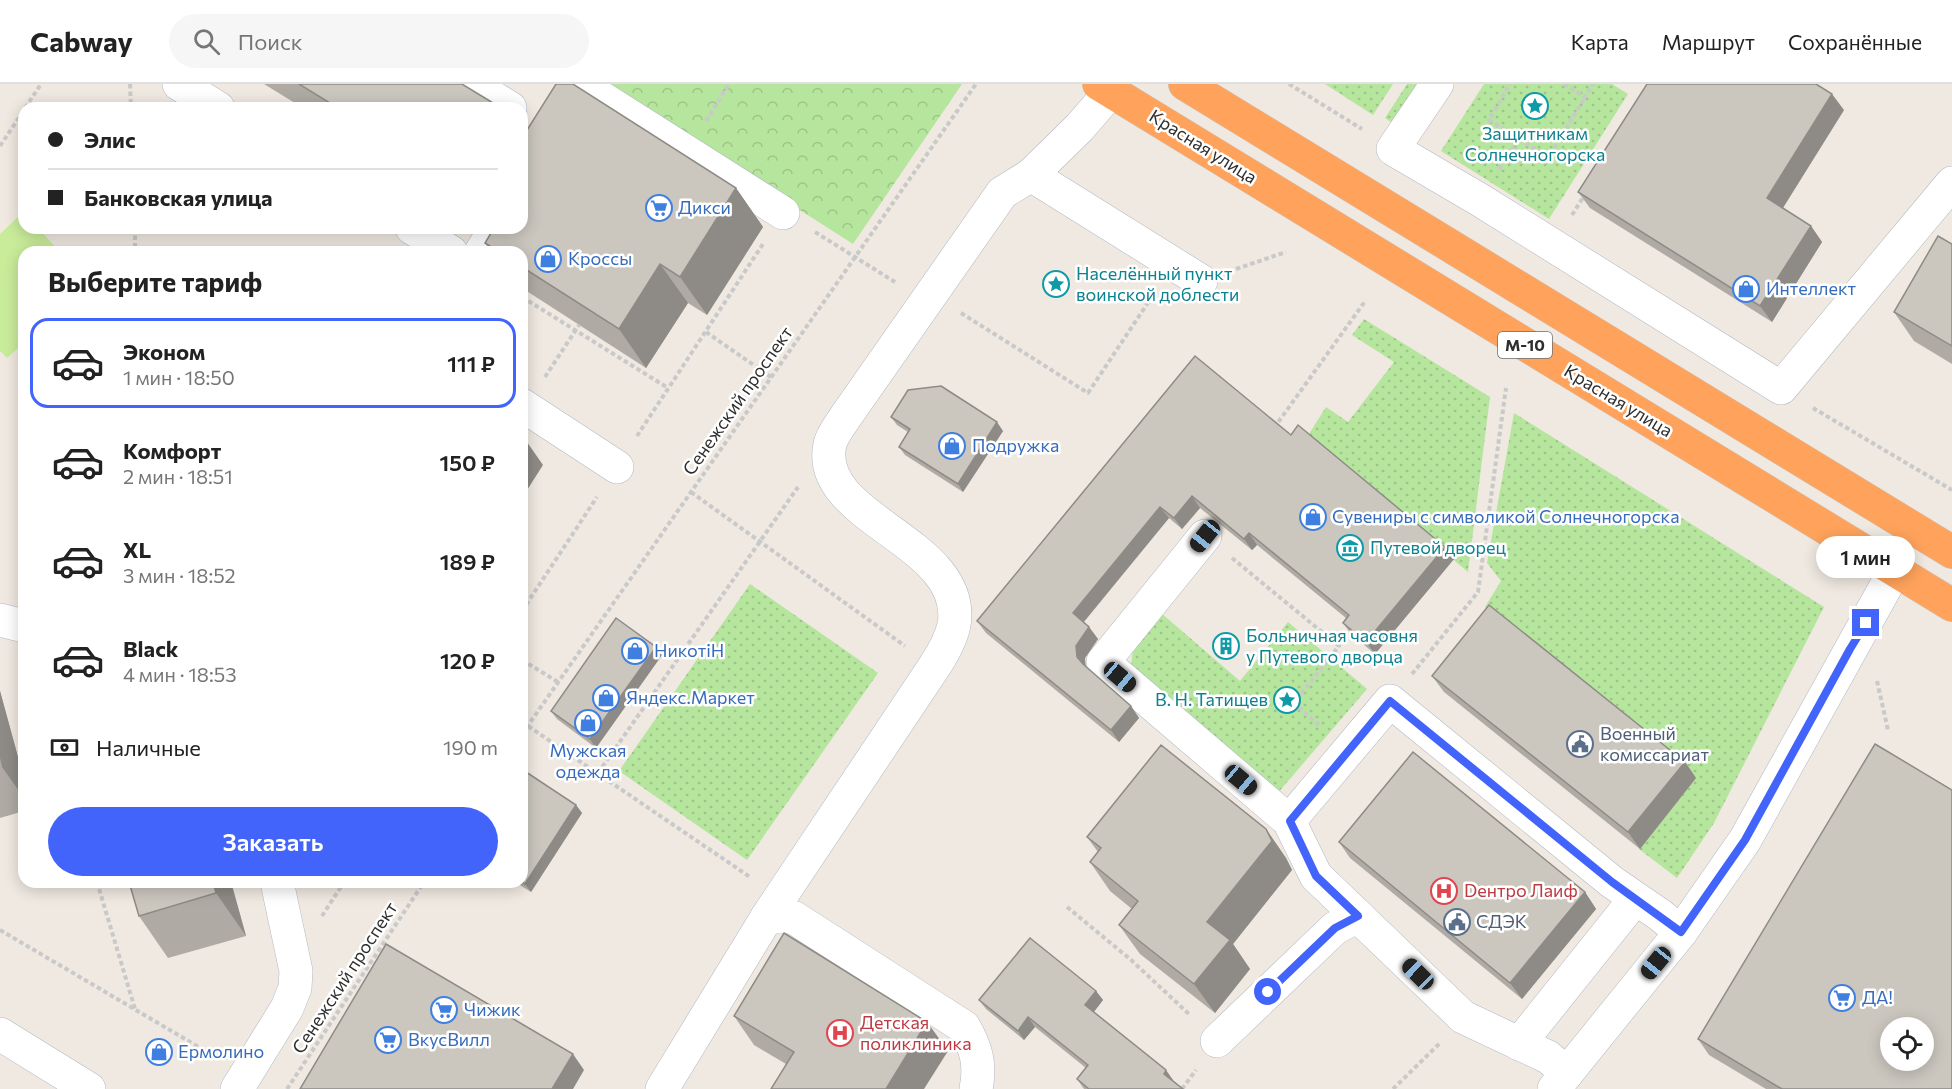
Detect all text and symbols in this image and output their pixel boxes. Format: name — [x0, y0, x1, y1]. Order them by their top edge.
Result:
search box — [169, 14, 589, 68]
text: Cabway — [30, 24, 133, 58]
icon: search — [190, 25, 223, 58]
text: Поиск — [238, 28, 303, 55]
text: Карта — [1571, 29, 1629, 54]
text: Маршрут — [1662, 29, 1755, 54]
text: Сохранённые — [1788, 29, 1922, 54]
place icon: Защитникам Солнечногорска — [1520, 91, 1550, 121]
street label: Красная улица — [1146, 104, 1261, 188]
place label: Защитникам Солнечногорска — [1465, 122, 1605, 165]
text: Элис — [84, 126, 136, 153]
text: Банковская улица — [84, 184, 273, 211]
supermarket icon: Дикси — [644, 193, 674, 223]
place label: Дикси — [678, 196, 731, 218]
shop icon: Кроссы — [533, 244, 563, 274]
place label: Кроссы — [568, 247, 632, 269]
place label: Населённый пункт воинской доблести — [1076, 262, 1239, 305]
text: Выберите тариф — [48, 265, 262, 298]
place icon: Населённый пункт воинской доблести — [1041, 269, 1071, 299]
shop icon: Интеллект — [1731, 274, 1761, 304]
place label: Интеллект — [1766, 277, 1857, 299]
street label: Сенежский проспект — [678, 321, 797, 479]
road number: М-10 — [1498, 332, 1552, 358]
icon: car — [51, 336, 105, 390]
text: Эконом — [123, 338, 205, 365]
text: 111 ₽ — [447, 350, 495, 377]
street label: Красная улица — [1560, 359, 1677, 441]
text: 1 мин · 18:50 — [123, 365, 235, 389]
shop icon: Подружка — [937, 431, 967, 461]
place label: Подружка — [972, 434, 1059, 456]
icon: car — [51, 435, 105, 489]
text: Комфорт — [123, 437, 221, 464]
text: 150 ₽ — [439, 449, 495, 476]
text: 2 мин · 18:51 — [123, 464, 233, 488]
shop icon: Сувениры с символикой Солнечногорска — [1298, 502, 1328, 532]
place label: Сувениры с символикой Солнечногорска — [1332, 505, 1680, 527]
car — [1187, 516, 1223, 556]
museum icon: Путевой дворец — [1335, 533, 1365, 563]
icon: car — [51, 534, 105, 588]
text: XL — [123, 536, 151, 563]
place label: Путевой дворец — [1370, 536, 1507, 558]
callout: 1 мин — [1816, 536, 1916, 578]
text: 1 мин — [1840, 545, 1891, 569]
text: 189 ₽ — [440, 548, 495, 575]
text: 3 мин · 18:52 — [123, 563, 236, 587]
route end — [1852, 609, 1879, 636]
place label: Больничная часовня у Путевого дворца — [1246, 624, 1418, 667]
building icon: Больничная часовня у Путевого дворца — [1211, 631, 1241, 661]
icon: car — [51, 633, 105, 687]
text: Black — [123, 635, 178, 662]
shop icon: НикотiН — [620, 636, 650, 666]
place label: НикотiН — [654, 639, 724, 661]
text: 120 ₽ — [440, 647, 495, 674]
car — [1100, 659, 1140, 695]
text: 4 мин · 18:53 — [123, 662, 237, 686]
shop icon: Яндекс.Маркет — [591, 683, 621, 713]
place icon: В. Н. Татищев — [1272, 685, 1302, 715]
place label: Яндекс.Маркет — [626, 686, 755, 708]
place label: В. Н. Татищев — [1155, 688, 1268, 710]
shop icon: Мужская одежда — [573, 708, 603, 738]
place label: Военный комиссариат — [1600, 722, 1709, 765]
public building icon: Военный комиссариат — [1565, 729, 1595, 759]
icon: cash — [48, 731, 81, 764]
text: Наличные — [96, 734, 201, 761]
text: 190 m — [443, 735, 498, 759]
place label: Мужская одежда — [549, 739, 627, 782]
car — [1221, 762, 1261, 798]
button: Заказать — [48, 807, 498, 876]
hospital icon: Dентро Лаиф — [1429, 876, 1459, 906]
place label: Dентро Лаиф — [1464, 879, 1578, 901]
street label: Сенежский проспект — [287, 897, 402, 1057]
public building icon: СДЭК — [1442, 907, 1472, 937]
place label: СДЭК — [1476, 910, 1527, 932]
car — [1638, 943, 1674, 983]
car — [1399, 955, 1437, 993]
route start — [1254, 978, 1281, 1005]
supermarket icon: ДА! — [1827, 983, 1857, 1013]
place label: ДА! — [1862, 986, 1893, 1008]
supermarket icon: Чижик — [429, 995, 459, 1025]
place label: Чижик — [464, 998, 521, 1020]
place label: Детская поликлиника — [860, 1011, 971, 1054]
map controls — [1880, 1017, 1934, 1071]
button: locate — [1880, 1017, 1934, 1071]
hospital icon: Детская поликлиника — [825, 1018, 855, 1048]
supermarket icon: ВкусВилл — [373, 1025, 403, 1055]
place label: ВкусВилл — [408, 1028, 490, 1050]
shop icon: Ермолино — [144, 1037, 174, 1067]
place label: Ермолино — [178, 1040, 264, 1062]

